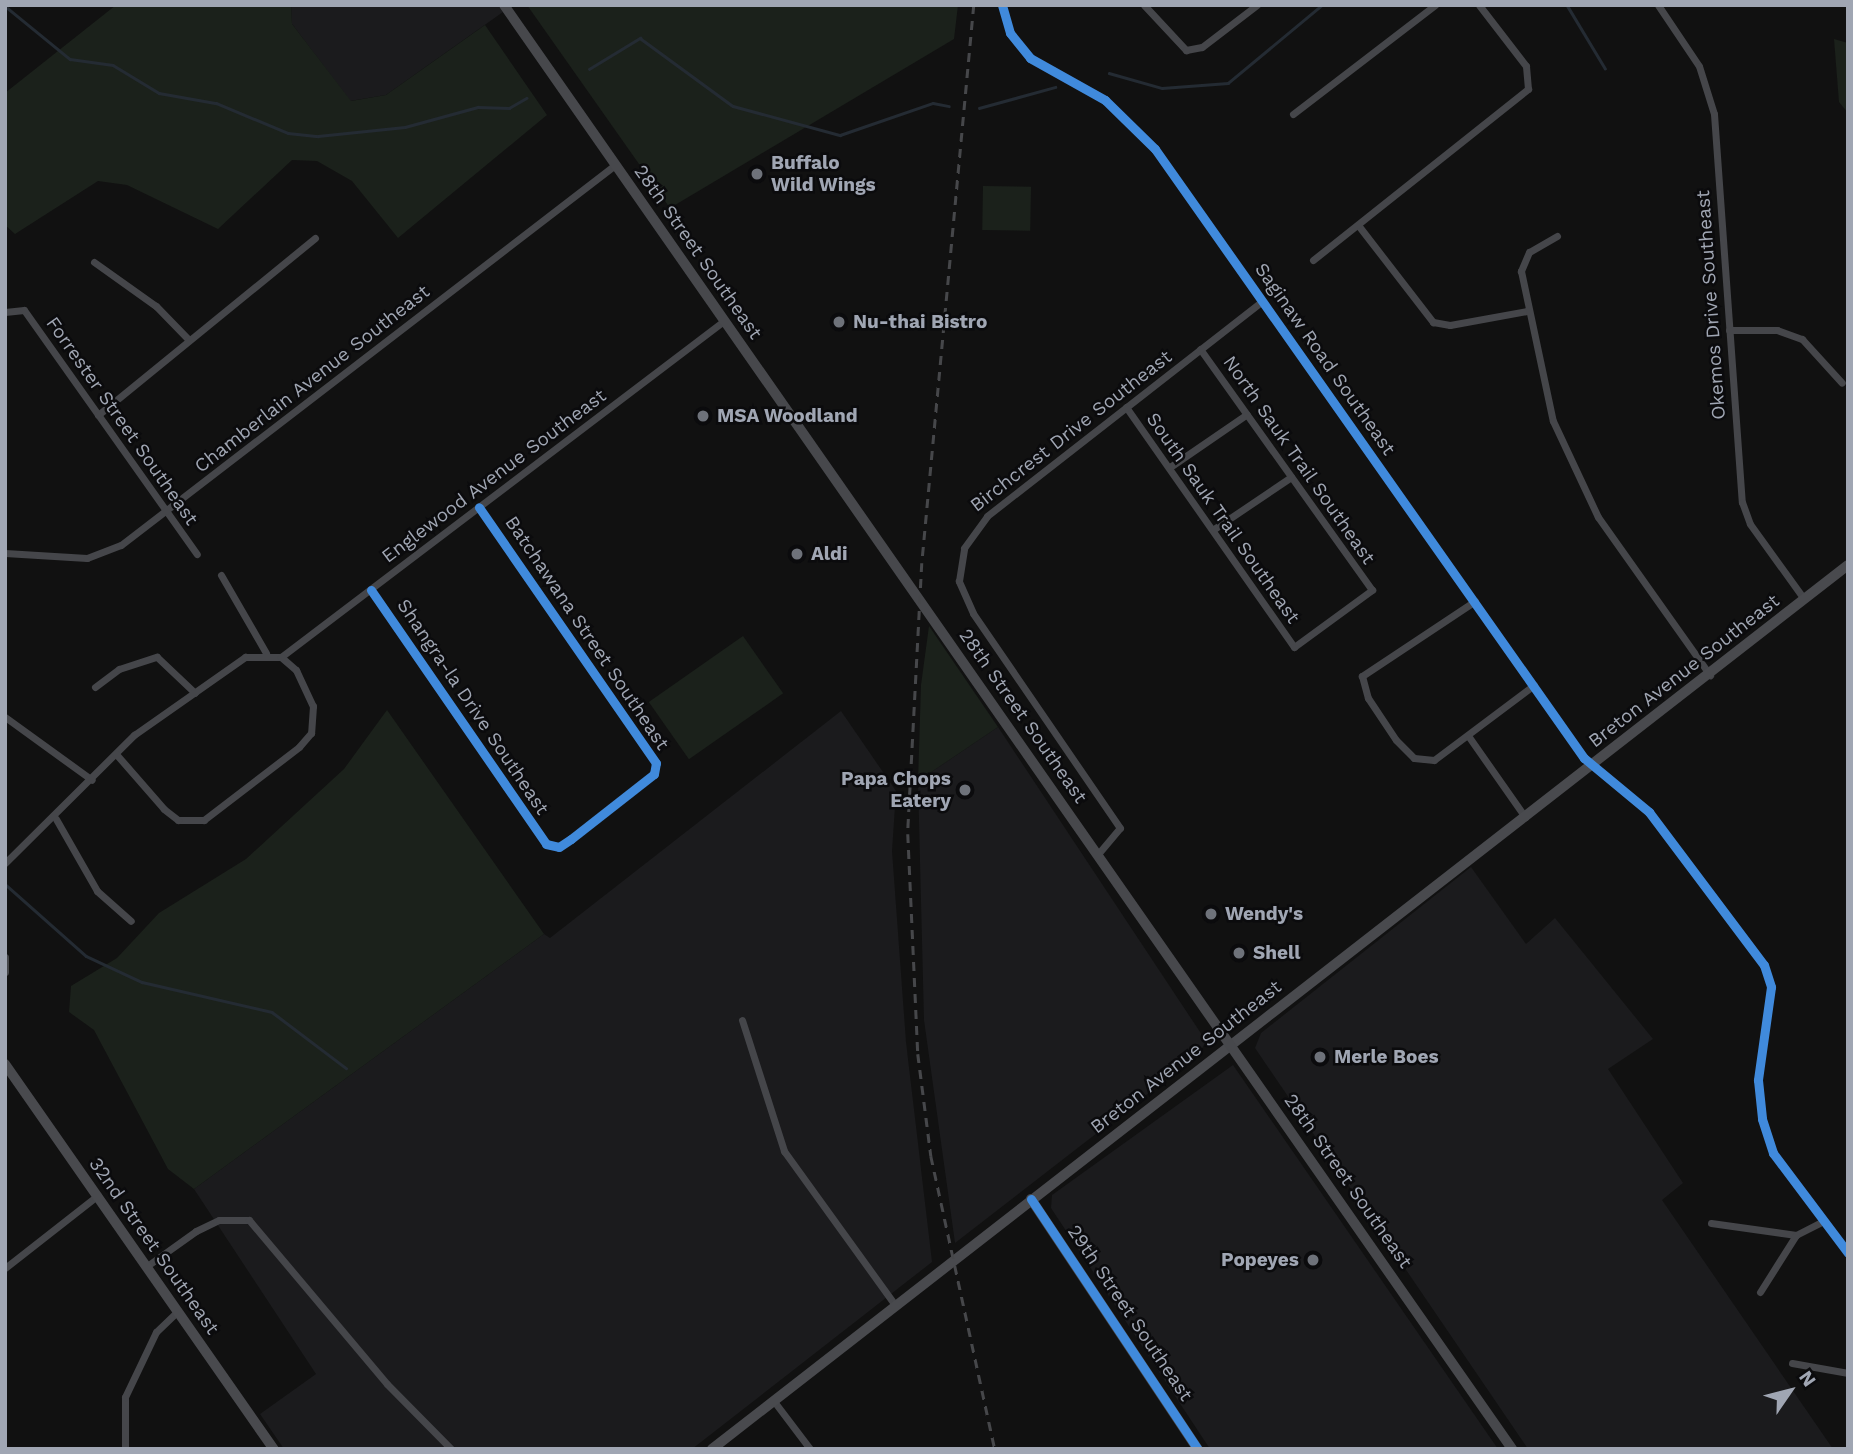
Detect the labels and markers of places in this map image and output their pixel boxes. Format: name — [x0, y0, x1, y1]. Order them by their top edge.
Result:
place label: Buffalo Wild Wings — [771, 152, 876, 196]
marker: Buffalo Wild Wings — [749, 166, 765, 182]
place label: Nu-thai Bistro — [853, 311, 987, 333]
marker: Nu-thai Bistro — [831, 314, 847, 330]
place label: MSA Woodland — [717, 405, 858, 427]
marker: MSA Woodland — [695, 408, 711, 424]
place label: Aldi — [811, 543, 848, 565]
marker: Aldi — [789, 546, 805, 562]
place label: Papa Chops Eatery — [841, 768, 951, 812]
marker: Papa Chops Eatery — [957, 782, 973, 798]
place label: Wendy's — [1225, 903, 1303, 925]
marker: Wendy's — [1203, 906, 1219, 922]
place label: Shell — [1253, 942, 1300, 964]
marker: Shell — [1231, 945, 1247, 961]
place label: Merle Boes — [1334, 1046, 1439, 1068]
marker: Merle Boes — [1312, 1049, 1328, 1065]
place label: Popeyes — [1221, 1249, 1299, 1271]
marker: Popeyes — [1305, 1252, 1321, 1268]

